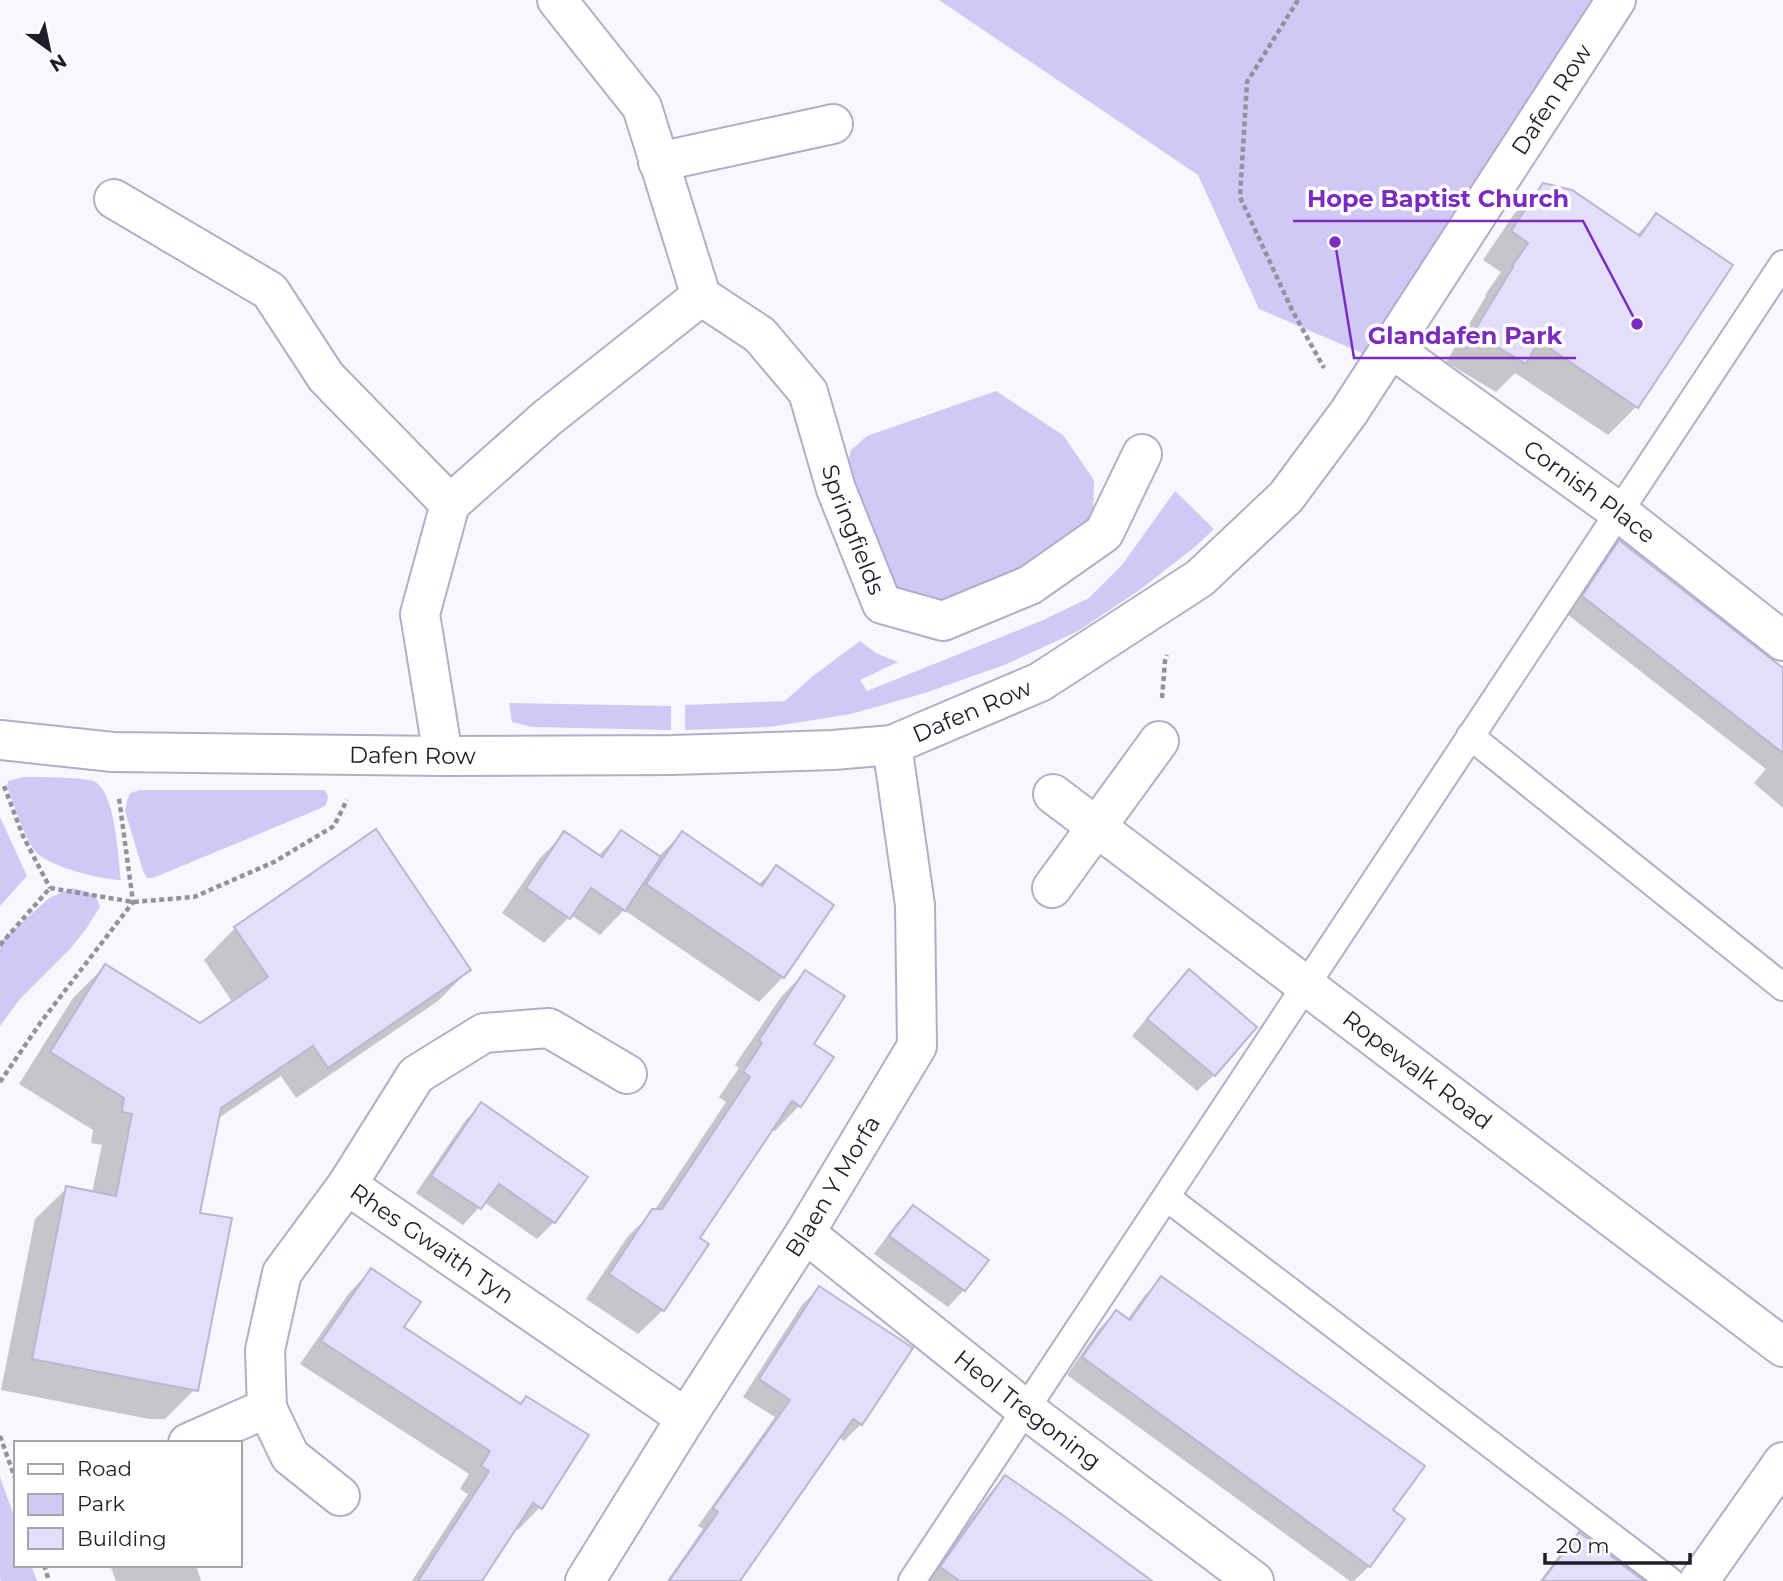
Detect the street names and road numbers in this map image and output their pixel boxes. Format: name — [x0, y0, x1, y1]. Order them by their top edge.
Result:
street label: Dafen Row — [1505, 38, 1598, 160]
street label: Cornish Place — [1518, 434, 1661, 549]
street label: Springfields — [816, 461, 891, 599]
street label: Dafen Row — [908, 673, 1037, 749]
street label: Dafen Row — [349, 741, 476, 770]
street label: Ropewalk Road — [1337, 1004, 1497, 1135]
street label: Blaen Y Morfa — [779, 1111, 886, 1262]
street label: Rhes Gwaith Tyn — [345, 1177, 520, 1310]
street label: Heol Tregoning — [948, 1344, 1106, 1475]

